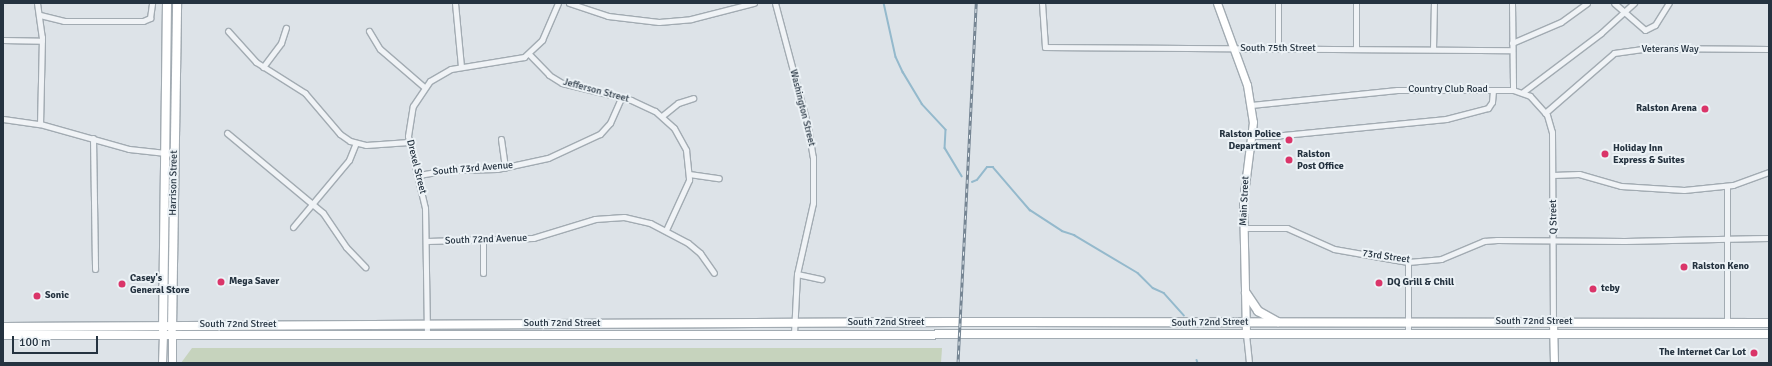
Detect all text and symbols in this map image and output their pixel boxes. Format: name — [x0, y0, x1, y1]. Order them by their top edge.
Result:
street label: South 75th Street — [1240, 43, 1316, 55]
street label: Veterans Way — [1641, 44, 1699, 56]
street label: Washington Street — [787, 68, 817, 148]
street label: Jefferson Street — [562, 76, 630, 106]
street label: Country Club Road — [1408, 84, 1488, 96]
place label: Ralston Arena — [1636, 103, 1697, 115]
marker: Ralston Arena — [1700, 104, 1710, 114]
place label: Ralston Police Department — [1219, 128, 1281, 152]
marker: Ralston Police Department — [1284, 135, 1294, 145]
street label: Drexel Street — [403, 139, 429, 195]
place label: Holiday Inn Express & Suites — [1613, 142, 1685, 166]
place label: Ralston Post Office — [1297, 148, 1344, 172]
marker: Holiday Inn Express & Suites — [1600, 149, 1610, 159]
street label: Harrison Street — [167, 150, 181, 216]
marker: Ralston Post Office — [1284, 155, 1294, 165]
street label: South 73rd Avenue — [432, 160, 514, 178]
street label: Main Street — [1238, 176, 1252, 226]
street label: Q Street — [1548, 200, 1560, 234]
street label: South 72nd Avenue — [445, 233, 527, 247]
street label: 73rd Street — [1361, 248, 1411, 266]
place label: Ralston Keno — [1692, 261, 1749, 273]
marker: Ralston Keno — [1679, 262, 1689, 272]
place label: Casey's General Store — [130, 272, 190, 296]
place label: Mega Saver — [229, 276, 279, 288]
marker: Mega Saver — [216, 277, 226, 287]
place label: DQ Grill & Chill — [1387, 277, 1454, 289]
marker: DQ Grill & Chill — [1374, 278, 1384, 288]
marker: Casey's General Store — [117, 279, 127, 289]
place label: tcby — [1601, 283, 1620, 295]
marker: tcby — [1588, 284, 1598, 294]
place label: Sonic — [45, 290, 69, 302]
marker: Sonic — [32, 291, 42, 301]
street label: South 72nd Street — [1171, 316, 1249, 330]
street label: South 72nd Street — [1495, 316, 1573, 328]
street label: South 72nd Street — [847, 317, 925, 329]
street label: South 72nd Street — [523, 318, 601, 330]
street label: South 72nd Street — [199, 319, 277, 331]
scale bar — [14, 328, 100, 354]
text: 100 m — [19, 335, 51, 350]
place label: The Internet Car Lot — [1659, 347, 1746, 359]
marker: The Internet Car Lot — [1749, 348, 1759, 358]

